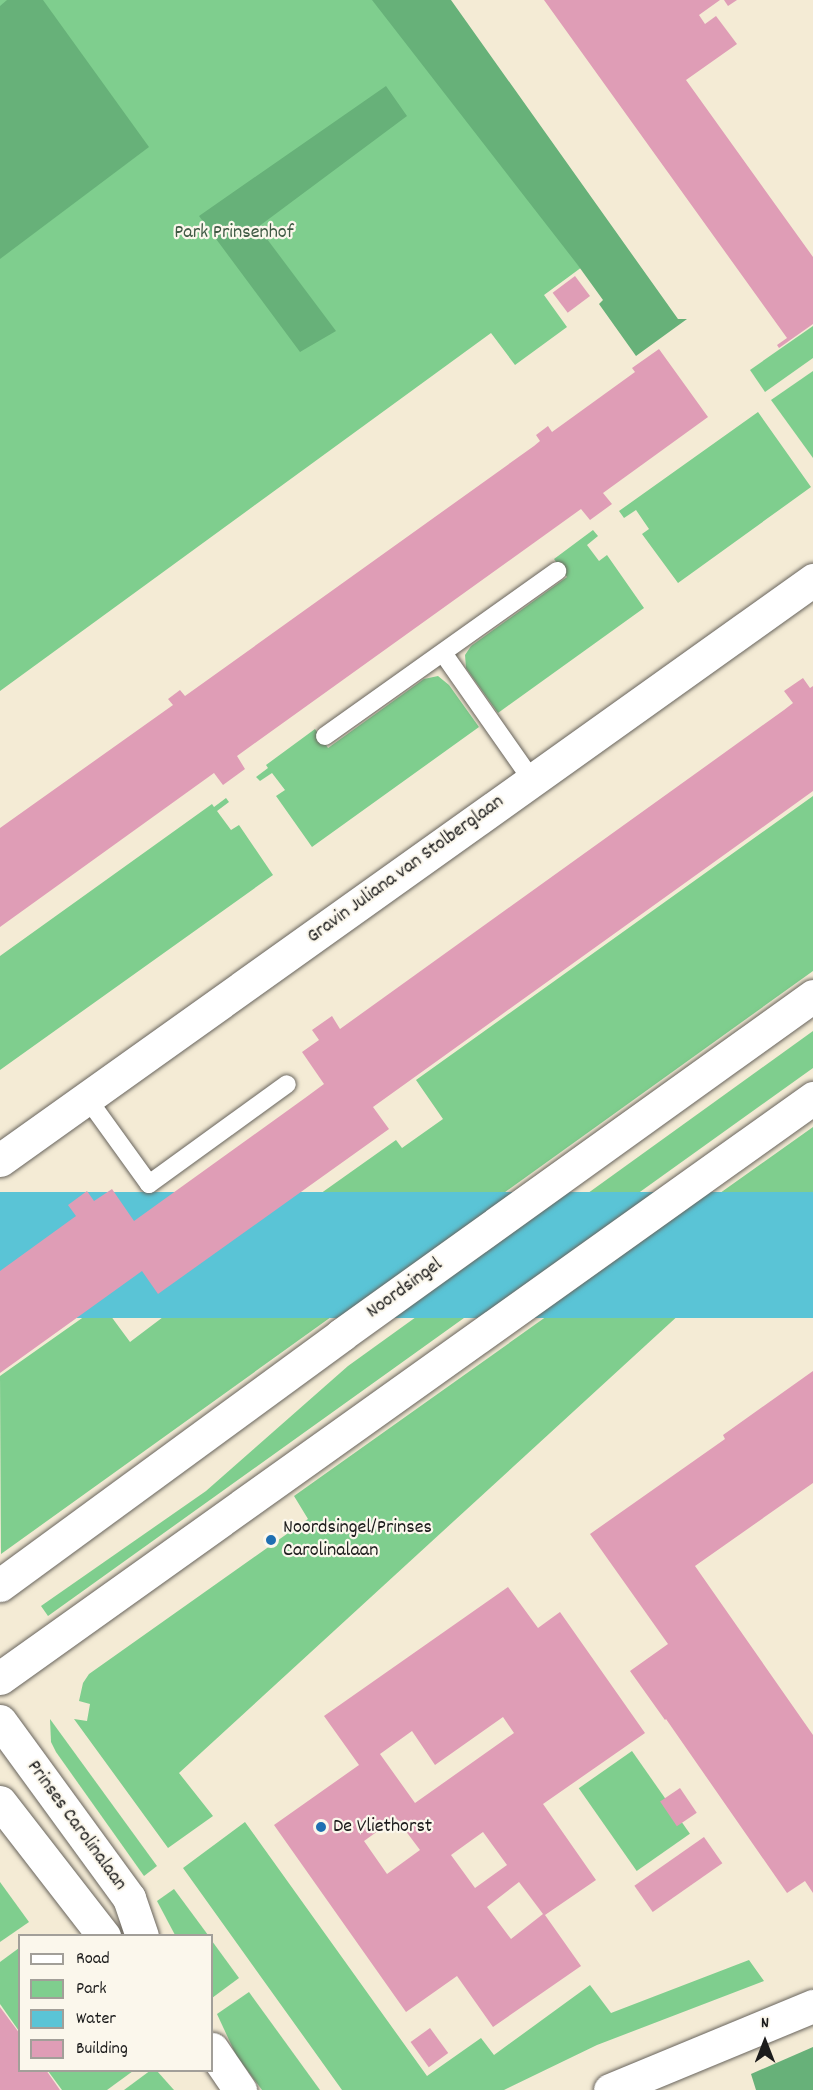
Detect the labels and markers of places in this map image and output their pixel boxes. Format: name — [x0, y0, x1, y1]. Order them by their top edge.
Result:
place label: Noordsingel/Prinses Carolinalaan — [283, 1517, 432, 1564]
marker: Noordsingel/Prinses Carolinalaan — [264, 1533, 278, 1547]
place label: De Vliethorst — [333, 1815, 432, 1839]
marker: De Vliethorst — [314, 1820, 328, 1834]

